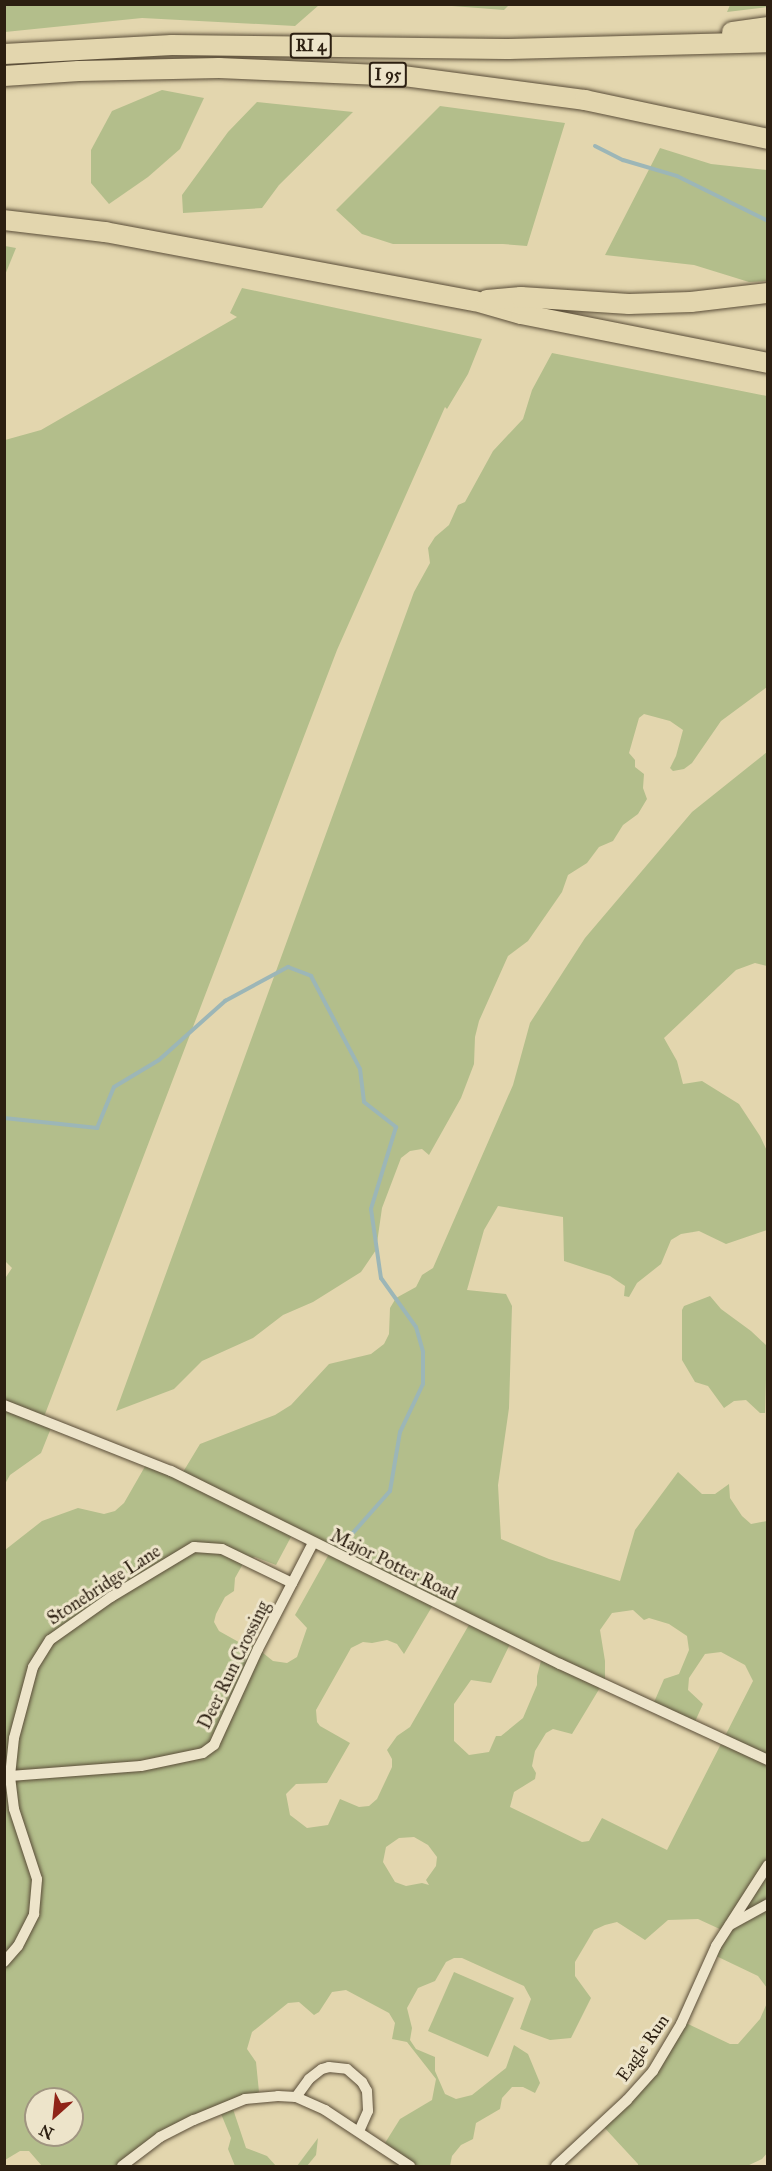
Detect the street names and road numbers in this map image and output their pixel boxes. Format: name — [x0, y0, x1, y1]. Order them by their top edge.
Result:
road number: RI 4 — [288, 33, 334, 59]
road number: I 95 — [368, 62, 408, 88]
street label: Major Potter Road — [327, 1525, 461, 1605]
street label: Stonebridge Lane — [43, 1540, 165, 1630]
street label: Deer Run Crossing — [194, 1597, 274, 1733]
street label: Eagle Run — [612, 2010, 674, 2086]

